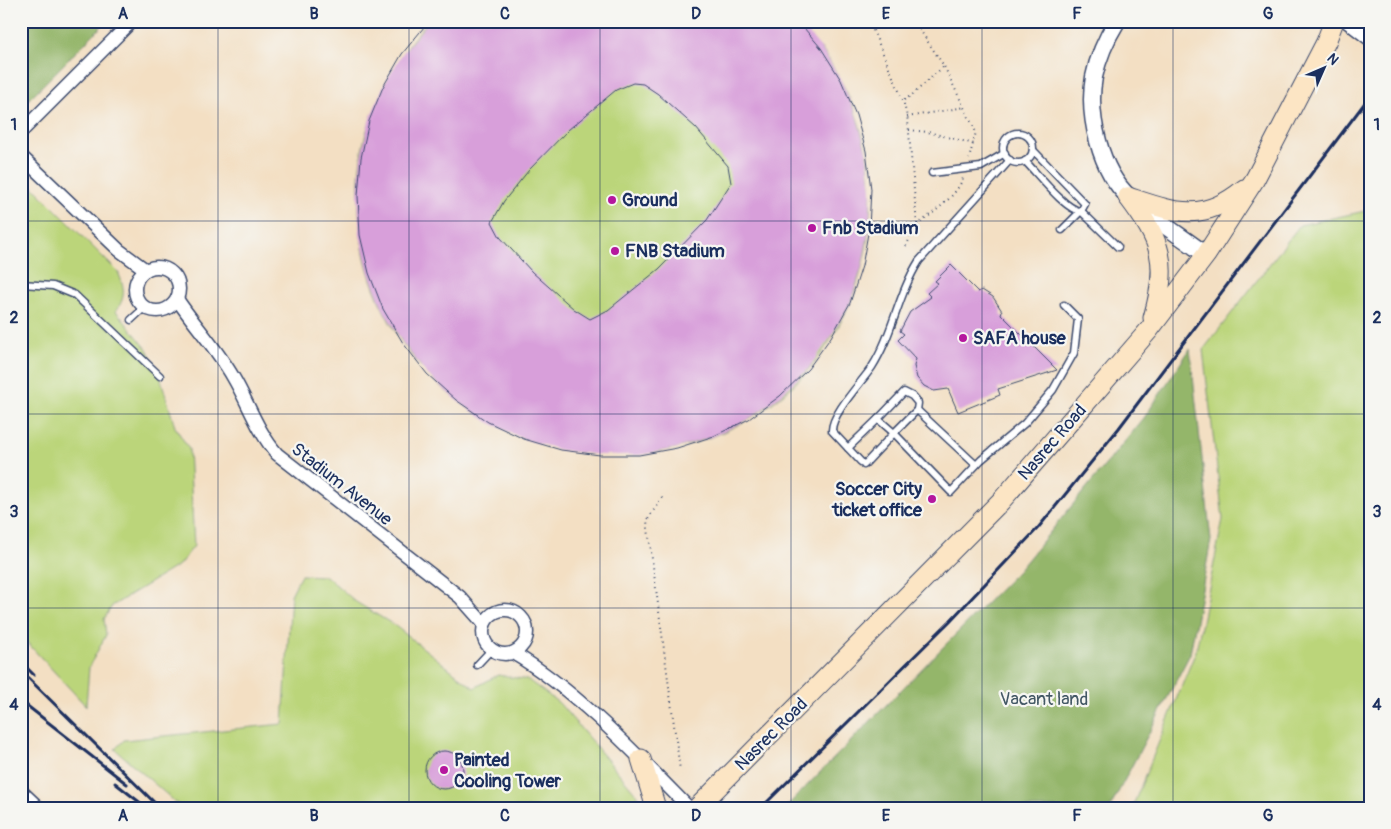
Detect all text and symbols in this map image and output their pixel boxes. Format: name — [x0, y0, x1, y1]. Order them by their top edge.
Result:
text: A — [118, 4, 129, 24]
text: B — [309, 4, 319, 24]
text: C — [500, 4, 510, 24]
text: D — [691, 4, 701, 24]
text: E — [882, 4, 891, 24]
text: F — [1072, 4, 1082, 24]
text: G — [1263, 4, 1274, 24]
north arrow — [1298, 42, 1348, 92]
text: N — [1323, 50, 1342, 69]
text: 1 — [11, 115, 17, 135]
text: 1 — [1374, 115, 1380, 135]
place label: Ground — [622, 189, 678, 212]
marker: Ground — [606, 194, 618, 206]
place label: Fnb Stadium — [822, 217, 918, 240]
marker: Fnb Stadium — [806, 222, 818, 234]
place label: FNB Stadium — [625, 240, 725, 263]
marker: FNB Stadium — [609, 245, 621, 257]
text: 2 — [10, 308, 19, 328]
text: 2 — [1373, 308, 1382, 328]
place label: SAFA house — [973, 327, 1067, 350]
marker: SAFA house — [957, 332, 969, 344]
street label: Nasrec Road — [1013, 399, 1092, 485]
street label: Stadium Avenue — [287, 438, 397, 531]
place label: Soccer City ticket office — [831, 478, 923, 522]
marker: Soccer City ticket office — [926, 493, 938, 505]
text: 3 — [10, 502, 19, 522]
text: 3 — [1373, 502, 1382, 522]
park label: Vacant land — [1000, 688, 1088, 711]
street label: Nasrec Road — [730, 693, 813, 776]
text: 4 — [9, 695, 19, 715]
text: 4 — [1372, 695, 1382, 715]
place label: Painted Cooling Tower — [454, 749, 562, 793]
marker: Painted Cooling Tower — [438, 764, 450, 776]
text: A — [118, 806, 129, 826]
text: B — [309, 806, 319, 826]
text: C — [500, 806, 510, 826]
text: D — [691, 806, 701, 826]
text: E — [882, 806, 891, 826]
text: F — [1072, 806, 1082, 826]
text: G — [1263, 806, 1274, 826]

